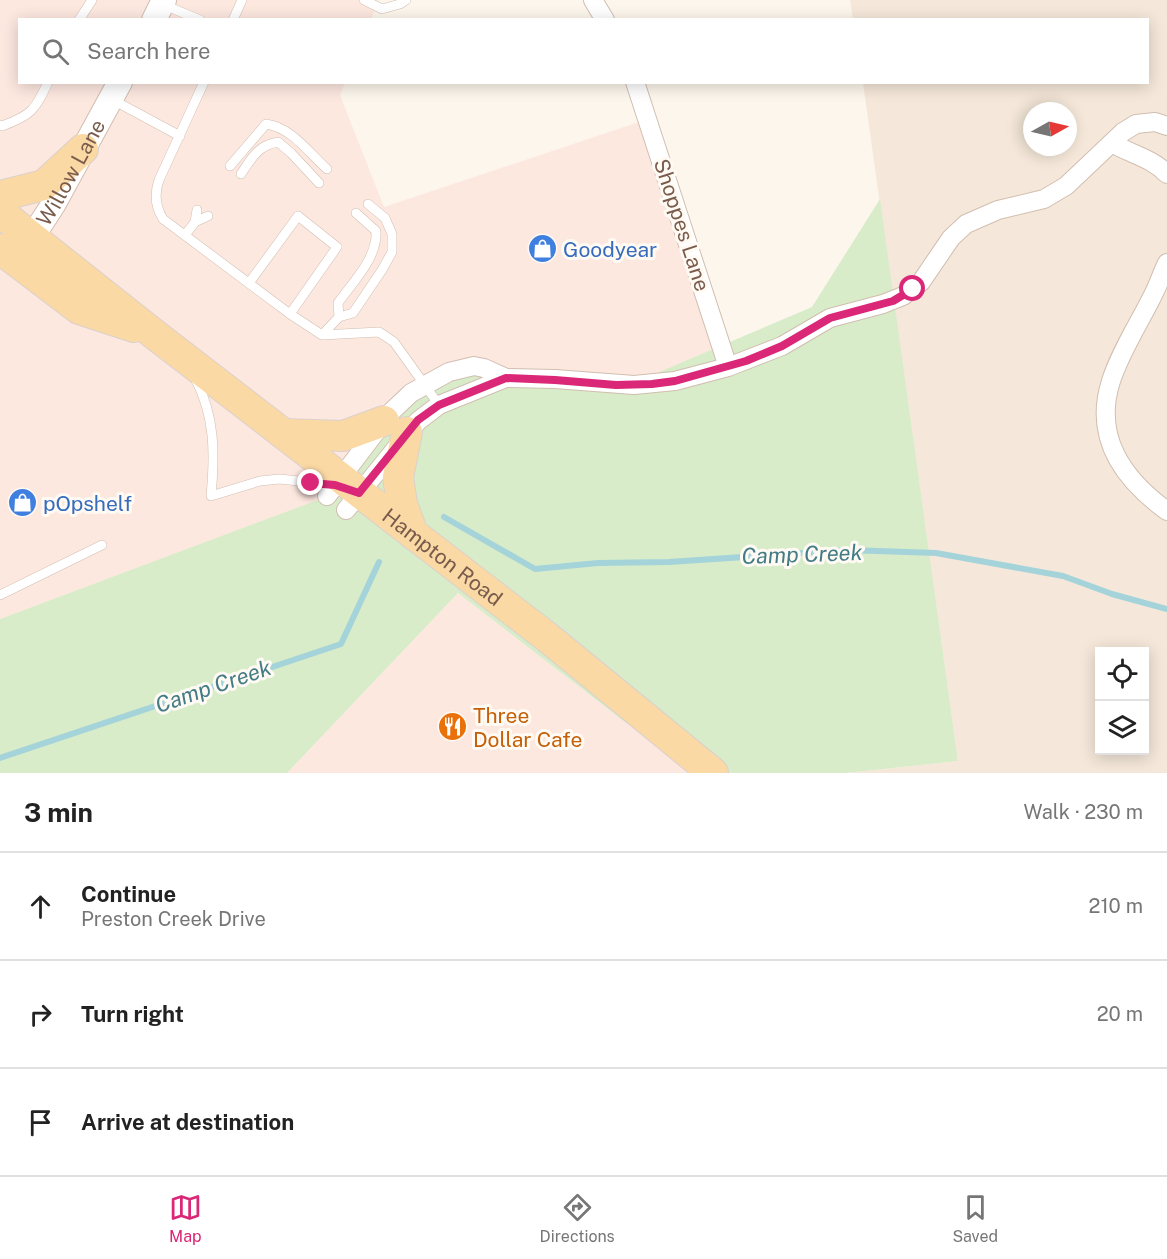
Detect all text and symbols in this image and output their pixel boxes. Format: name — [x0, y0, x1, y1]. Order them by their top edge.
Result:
search box — [18, 18, 1149, 84]
icon: search — [39, 35, 72, 68]
text: Search here — [87, 38, 211, 64]
north arrow — [1023, 102, 1077, 156]
street label: Willow Lane — [31, 115, 110, 230]
street label: Shoppes Lane — [649, 156, 715, 294]
shop icon: Goodyear — [526, 233, 558, 265]
place label: Goodyear — [563, 237, 657, 262]
route start — [899, 275, 925, 301]
route end — [297, 469, 323, 495]
shop icon: pOpshelf — [6, 487, 38, 519]
place label: pOpshelf — [43, 491, 132, 516]
street label: Hampton Road — [378, 503, 508, 611]
water label: Camp Creek — [741, 539, 863, 569]
map controls — [1095, 647, 1149, 755]
button: locate — [1095, 647, 1149, 701]
water label: Camp Creek — [152, 654, 275, 718]
button: layers — [1095, 701, 1149, 755]
place label: Three Dollar Cafe — [473, 703, 582, 752]
restaurant icon: Three Dollar Cafe — [436, 711, 468, 743]
text: 3 min — [24, 797, 93, 828]
text: Walk · 230 m — [1024, 800, 1143, 824]
text: Continue — [81, 881, 176, 907]
icon: ahead — [24, 890, 57, 923]
text: 210 m — [1089, 894, 1143, 918]
text: Preston Creek Drive — [81, 907, 266, 931]
icon: right — [24, 998, 57, 1031]
text: Turn right — [81, 1001, 184, 1027]
text: 20 m — [1097, 1002, 1143, 1026]
icon: arrive — [24, 1106, 57, 1139]
text: Arrive at destination — [81, 1109, 294, 1135]
tab: Map — [169, 1191, 202, 1246]
tab: Directions — [540, 1191, 615, 1246]
tab: Saved — [952, 1191, 998, 1246]

